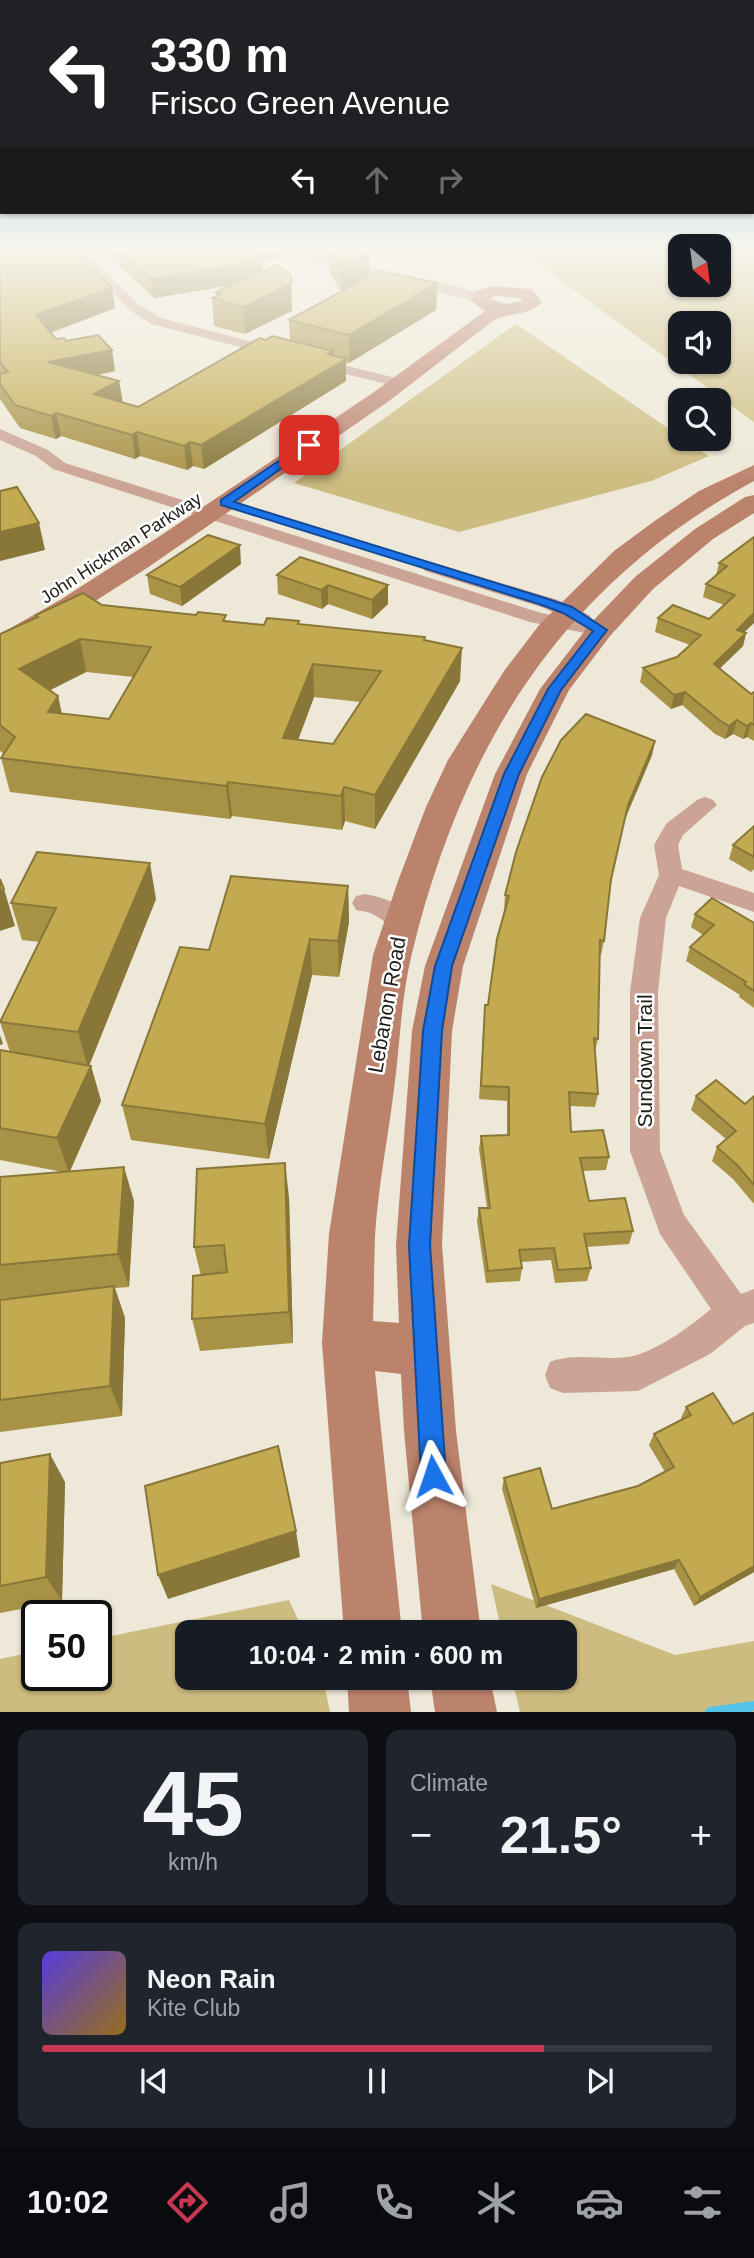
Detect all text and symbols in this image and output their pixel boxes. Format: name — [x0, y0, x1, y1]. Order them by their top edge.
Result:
icon: left — [35, 28, 126, 119]
text: 330 m — [150, 28, 289, 82]
text: Frisco Green Avenue — [150, 85, 450, 121]
icon: left — [285, 161, 323, 199]
icon: ahead — [358, 161, 396, 199]
icon: right — [431, 161, 469, 199]
north arrow — [668, 234, 732, 298]
map controls — [668, 234, 731, 451]
button: sound — [668, 311, 731, 374]
button: search — [668, 388, 731, 451]
pin — [279, 415, 339, 475]
icon: arrive — [290, 426, 328, 464]
street label: John Hickman Parkway — [37, 488, 205, 608]
street label: Lebanon Road — [363, 935, 410, 1075]
street label: Sundown Trail — [633, 994, 656, 1128]
position arrow — [396, 1439, 470, 1513]
speed limit sign: 50 — [21, 1600, 112, 1691]
text: 10:04 · 2 min · 600 m — [249, 1640, 503, 1670]
text: 45 — [142, 1753, 244, 1854]
text: Climate — [410, 1770, 488, 1796]
text: 21.5° — [500, 1806, 622, 1864]
text: − — [410, 1814, 432, 1856]
text: + — [690, 1814, 712, 1856]
text: km/h — [168, 1849, 218, 1875]
text: Neon Rain — [147, 1964, 276, 1994]
text: Kite Club — [147, 1995, 240, 2021]
icon: previous — [135, 2062, 173, 2100]
icon: pause — [358, 2062, 396, 2100]
icon: next — [581, 2062, 619, 2100]
icon: directions — [163, 2178, 212, 2227]
icon: music — [266, 2178, 315, 2227]
icon: phone — [369, 2178, 418, 2227]
icon: climate — [472, 2178, 521, 2227]
icon: car — [575, 2178, 624, 2227]
icon: filters — [678, 2178, 727, 2227]
text: 10:02 — [27, 2184, 109, 2220]

